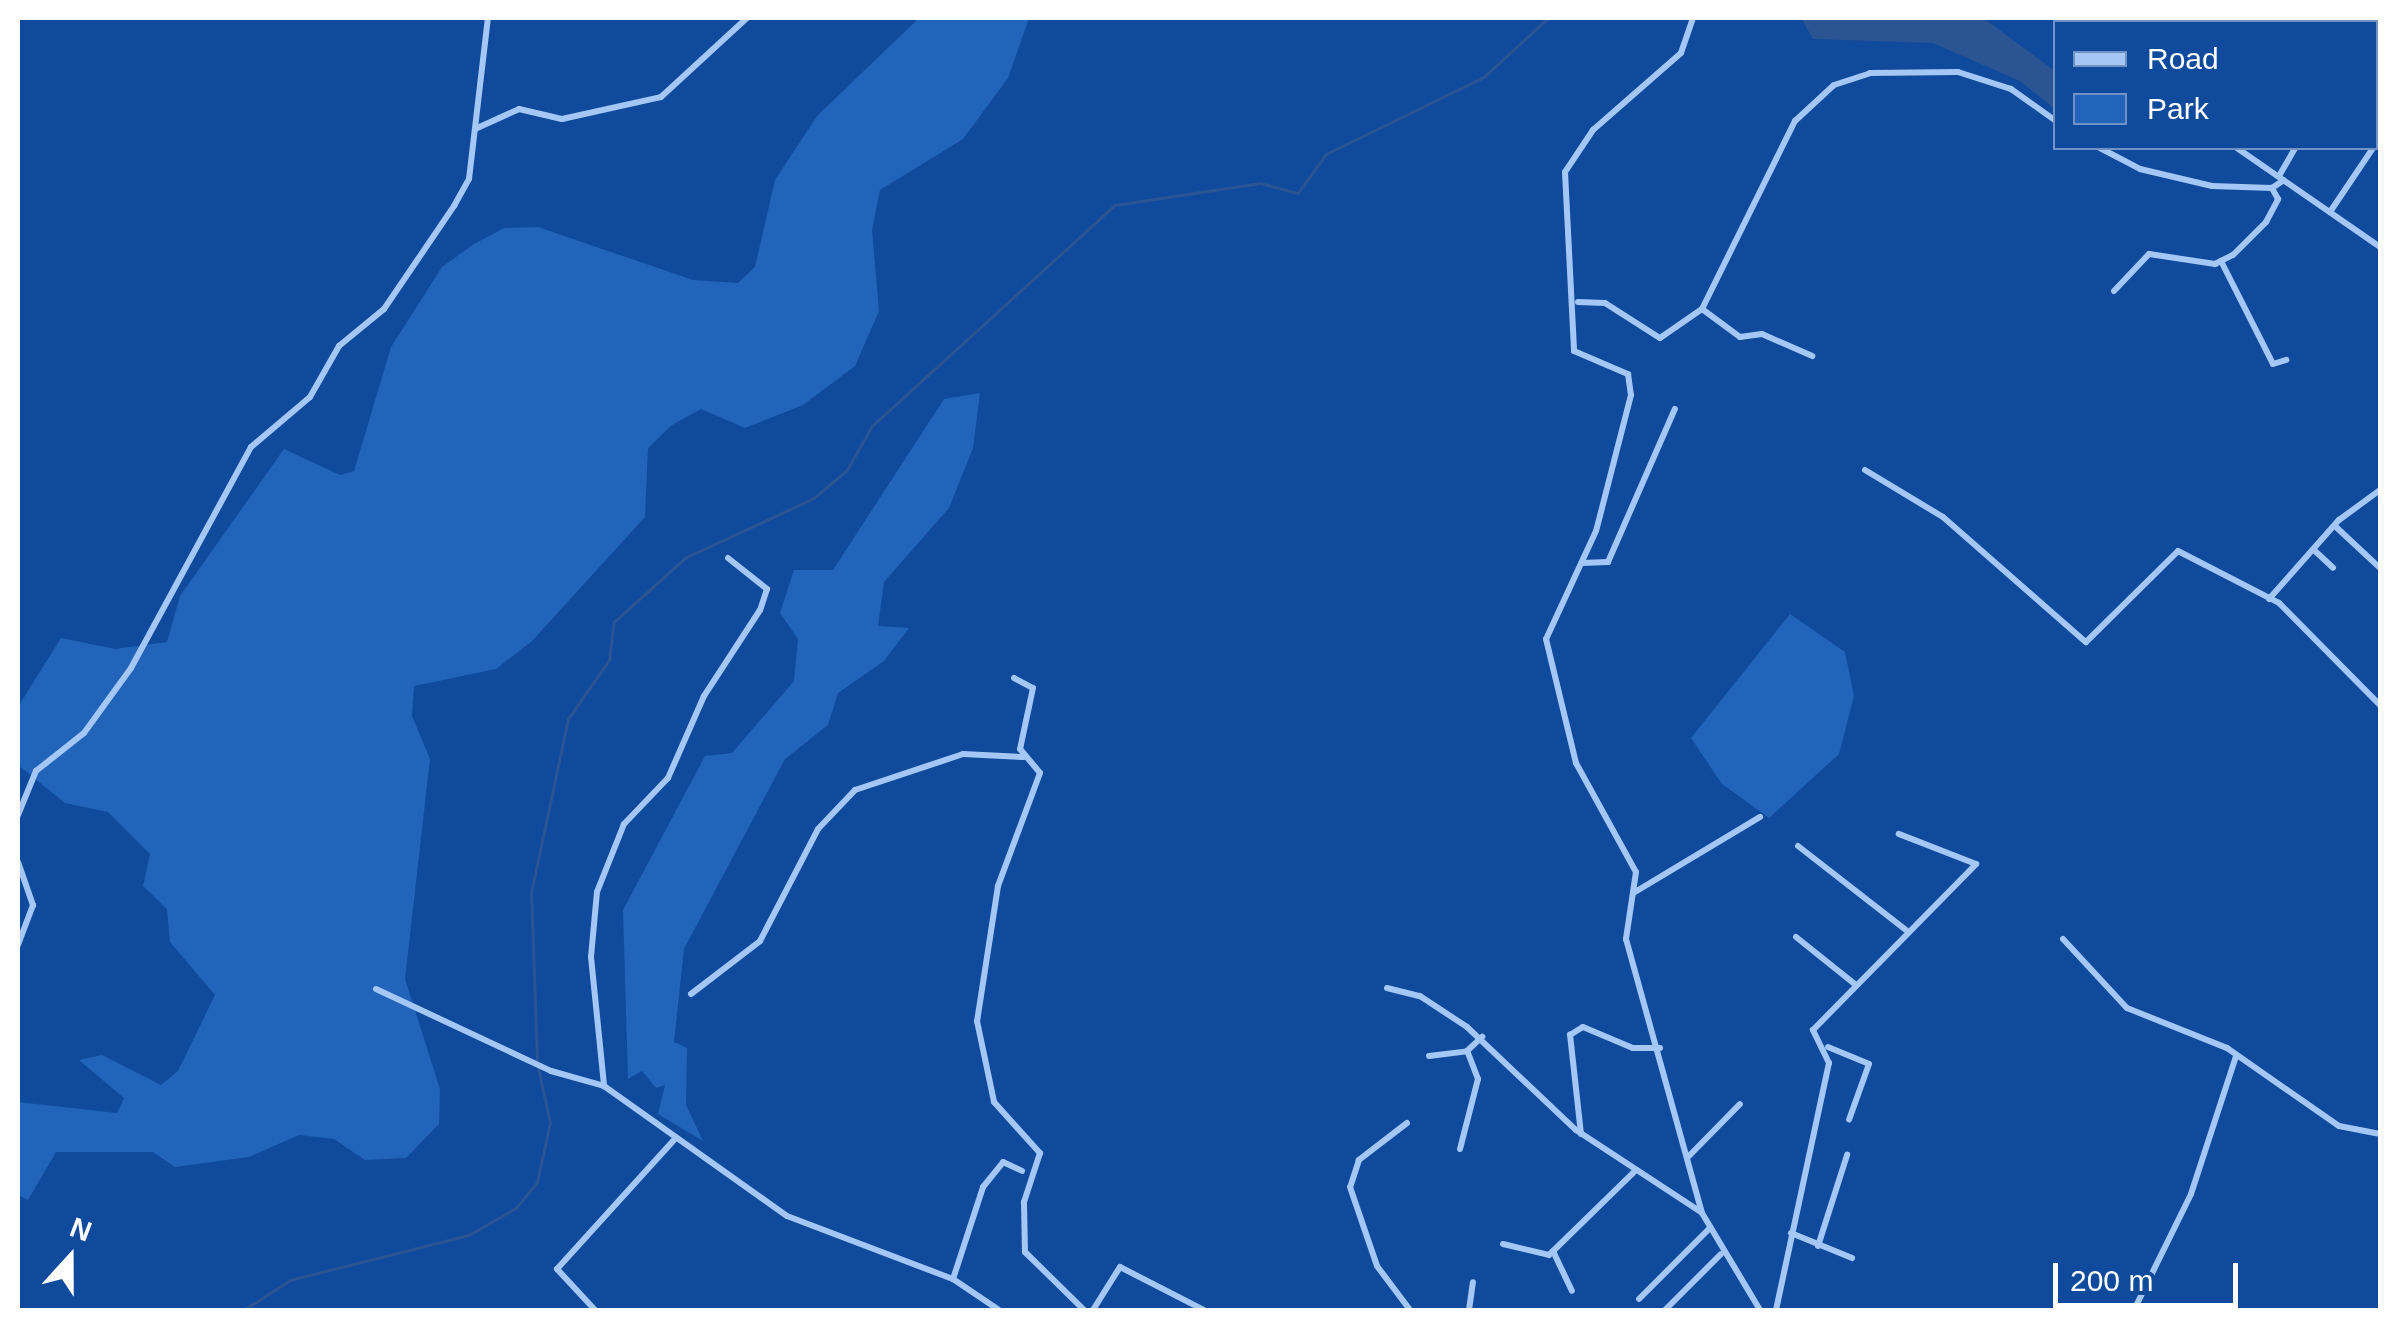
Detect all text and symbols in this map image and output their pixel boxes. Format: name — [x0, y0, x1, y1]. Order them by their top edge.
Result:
legend — [2053, 20, 2378, 150]
text: Road — [2147, 42, 2219, 75]
text: Park — [2147, 92, 2209, 125]
north arrow — [20, 1208, 120, 1308]
text: N — [66, 1211, 96, 1248]
scale bar — [2058, 1243, 2243, 1305]
text: 200 m — [2070, 1264, 2153, 1297]

